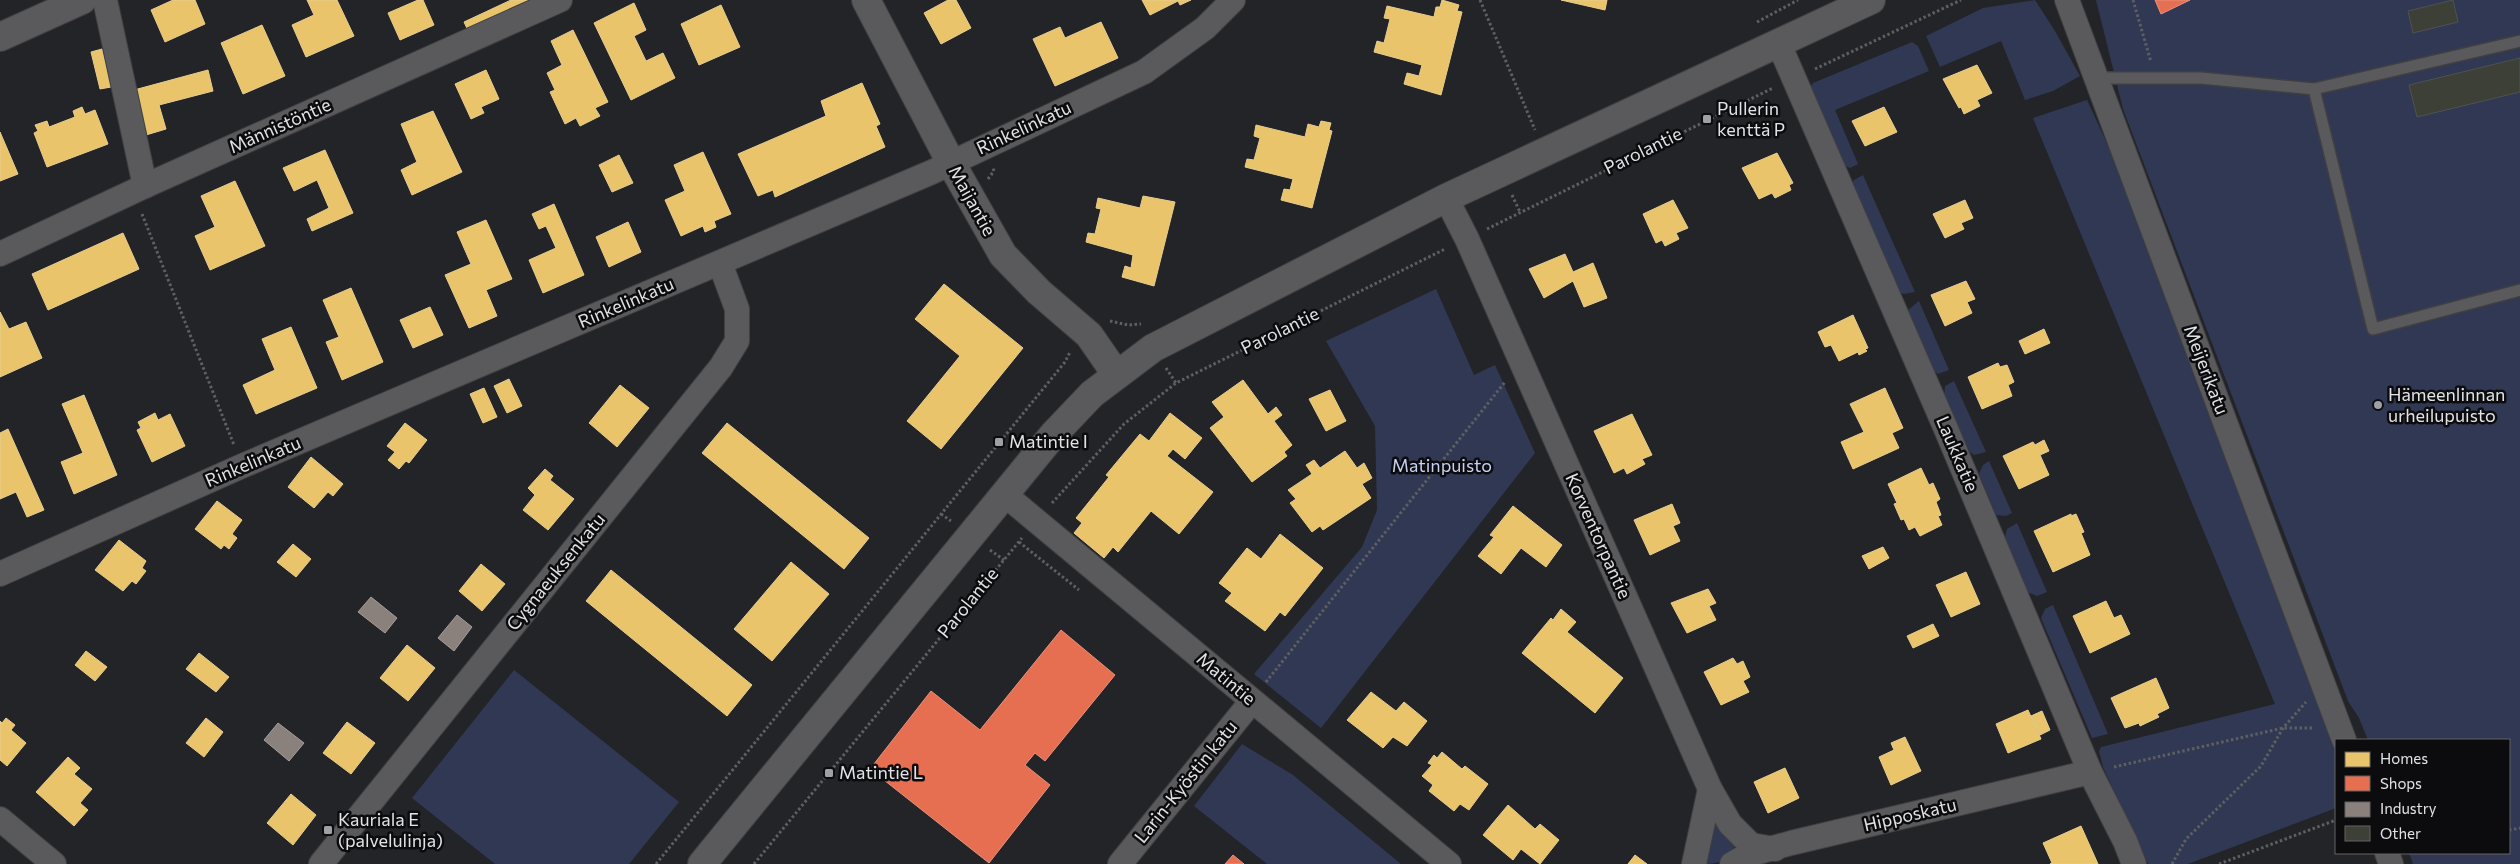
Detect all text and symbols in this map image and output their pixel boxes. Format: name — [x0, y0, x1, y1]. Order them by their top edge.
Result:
street label: Männistöntie — [225, 93, 334, 157]
street label: Rinkelinkatu — [973, 96, 1074, 159]
place label: Pullerin kenttä P — [1717, 97, 1785, 140]
marker: Pullerin kenttä P — [1701, 113, 1713, 125]
street label: Parolantie — [1600, 122, 1685, 178]
street label: Maijantie — [945, 162, 1001, 239]
street label: Rinkelinkatu — [574, 272, 677, 332]
street label: Parolantie — [1237, 302, 1322, 358]
street label: Meijerikatu — [2180, 322, 2234, 417]
place label: Hämeenlinnan urheilupuisto — [2388, 383, 2505, 426]
marker: Hämeenlinnan urheilupuisto — [2372, 399, 2384, 411]
street label: Laukkatie — [1932, 412, 1984, 495]
place label: Matintie I — [1009, 430, 1088, 452]
street label: Rinkelinkatu — [201, 431, 304, 491]
marker: Matintie I — [993, 436, 1005, 448]
park label: Matinpuisto — [1392, 454, 1492, 476]
street label: Korventorpantie — [1561, 469, 1636, 602]
street label: Cygnaeuksenkatu — [501, 508, 609, 634]
street label: Parolantie — [932, 563, 1002, 642]
street label: Matintie — [1193, 647, 1261, 709]
street label: Larin-Kyöstin katu — [1129, 716, 1241, 847]
legend — [2335, 739, 2510, 854]
text: Homes — [2380, 749, 2428, 767]
place label: Matintie L — [839, 761, 923, 783]
marker: Matintie L — [823, 767, 835, 779]
text: Shops — [2380, 774, 2422, 792]
street label: Hipposkatu — [1861, 793, 1958, 835]
text: Industry — [2380, 799, 2437, 817]
place label: Kauriala E (palvelulinja) — [338, 808, 443, 851]
marker: Kauriala E (palvelulinja) — [322, 824, 334, 836]
text: Other — [2380, 824, 2421, 842]

